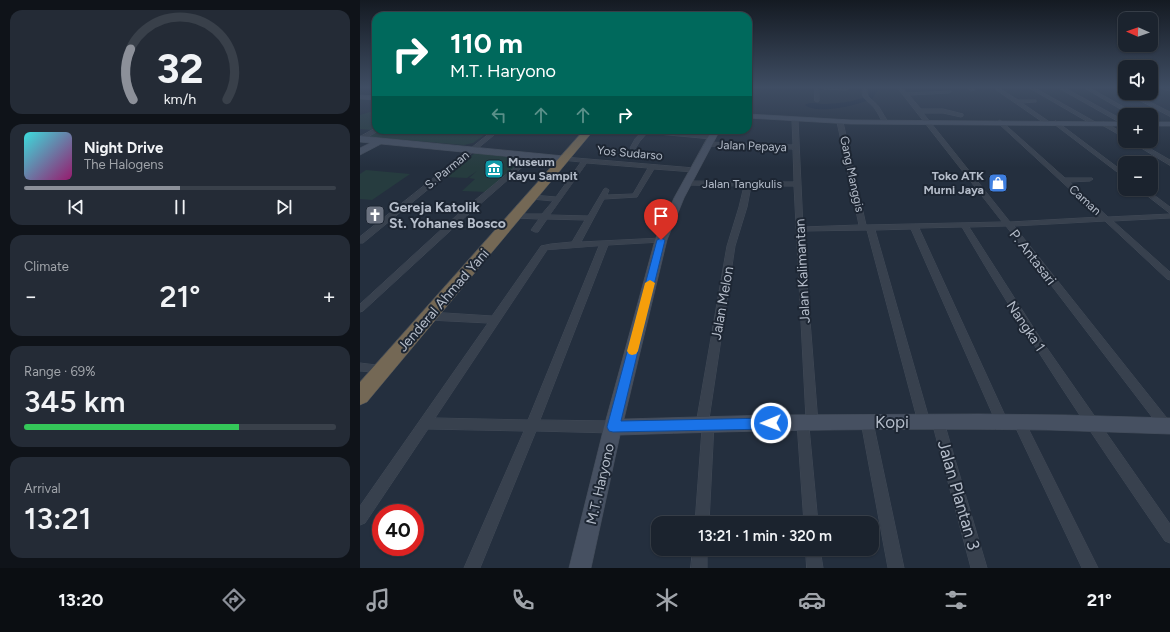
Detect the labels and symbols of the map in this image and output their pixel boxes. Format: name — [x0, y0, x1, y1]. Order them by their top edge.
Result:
north arrow — [1118, 12, 1158, 52]
street label: Gang Manggis — [837, 135, 867, 214]
street label: Jalan Pepaya — [717, 138, 787, 154]
street label: Yos Sudarso — [597, 143, 663, 163]
street label: S. Parman — [422, 148, 472, 192]
place label: Museum Kayu Sampit — [508, 155, 578, 183]
museum icon: Museum Kayu Sampit — [483, 158, 505, 180]
place label: Toko ATK Murni Jaya — [924, 169, 984, 197]
shop icon: Toko ATK Murni Jaya — [987, 172, 1009, 194]
street label: Jalan Tangkulis — [702, 177, 782, 191]
street label: Caman — [1066, 182, 1104, 218]
place label: Gereja Katolik St. Yohanes Bosco — [389, 199, 506, 232]
pin — [644, 199, 678, 240]
church icon: Gereja Katolik St. Yohanes Bosco — [364, 204, 386, 226]
street label: Jalan Kalimantan — [791, 218, 814, 324]
street label: P. Antasari — [1006, 226, 1060, 288]
street label: Jenderal Ahmad Yani — [394, 245, 493, 355]
street label: Jalan Melon — [708, 265, 737, 341]
street label: Nangka 1 — [1003, 298, 1049, 355]
position arrow — [750, 402, 792, 444]
street label: Kopi — [875, 412, 909, 432]
street label: Jalan Plantan 3 — [934, 438, 984, 552]
street label: M.T. Haryono — [583, 442, 618, 526]
speed limit sign: 40 — [372, 504, 424, 556]

